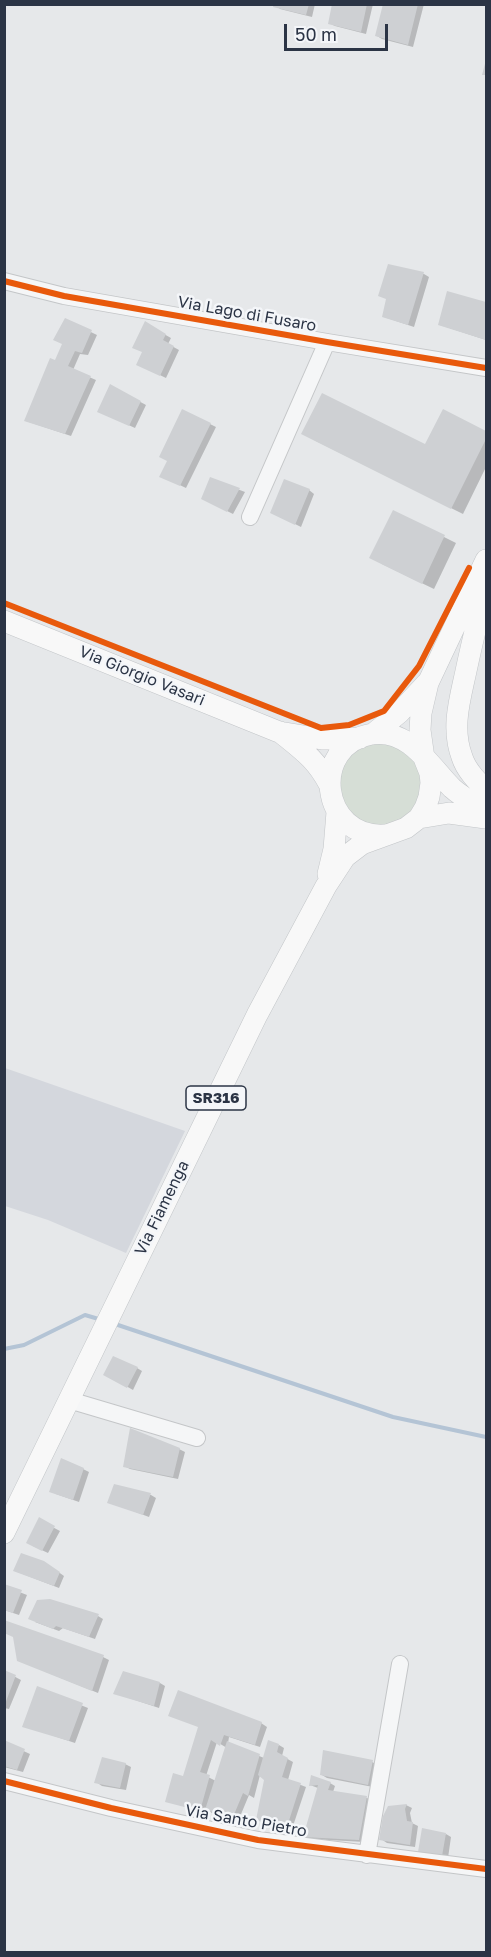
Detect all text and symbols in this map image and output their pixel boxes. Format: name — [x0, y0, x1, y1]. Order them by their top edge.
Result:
scale bar — [287, 12, 390, 50]
text: 50 m — [295, 23, 337, 45]
street label: Via Lago di Fusaro — [176, 292, 318, 336]
street label: Via Giorgio Vasari — [76, 642, 208, 710]
road number: SR316 — [186, 1086, 246, 1110]
street label: Via Fiamenga — [131, 1157, 193, 1259]
street label: Via Santo Pietro — [184, 1801, 308, 1841]

